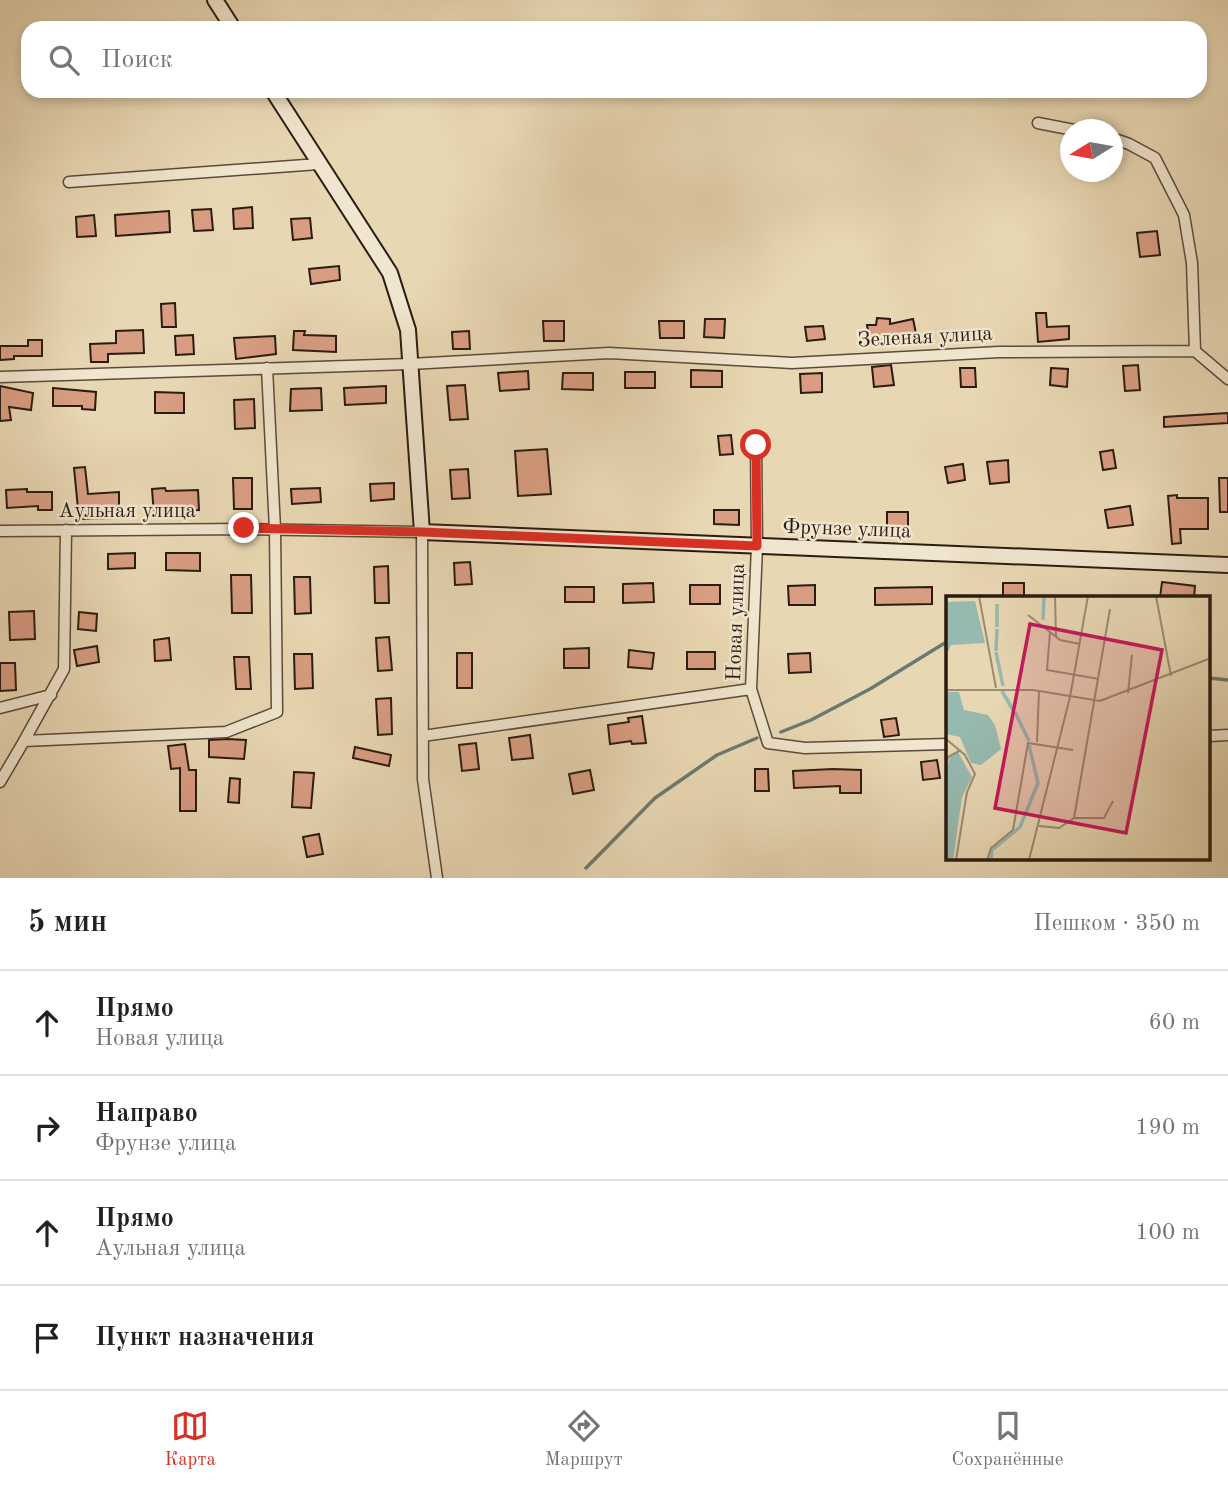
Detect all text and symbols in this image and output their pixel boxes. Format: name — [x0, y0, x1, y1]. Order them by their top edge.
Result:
search box — [21, 21, 1207, 98]
icon: search — [45, 41, 83, 79]
text: Поиск — [101, 47, 173, 73]
north arrow — [1060, 119, 1123, 182]
street label: Зеленая улица — [857, 323, 993, 352]
route start — [740, 429, 771, 460]
street label: Аульная улица — [58, 501, 196, 522]
route end — [228, 512, 259, 543]
street label: Фрунзе улица — [782, 517, 912, 542]
street label: Новая улица — [724, 563, 749, 681]
inset map — [946, 596, 1210, 860]
text: 5 мин — [28, 908, 107, 938]
text: Пешком · 350 m — [1034, 912, 1200, 935]
text: Прямо — [95, 996, 174, 1022]
icon: ahead — [28, 1004, 66, 1042]
text: 60 m — [1149, 1011, 1200, 1034]
text: Новая улица — [95, 1027, 224, 1050]
text: Направо — [95, 1101, 198, 1127]
icon: right — [28, 1109, 66, 1147]
text: 190 m — [1135, 1116, 1200, 1139]
text: Фрунзе улица — [95, 1132, 236, 1155]
text: Прямо — [95, 1206, 174, 1232]
icon: ahead — [28, 1214, 66, 1252]
text: 100 m — [1135, 1221, 1200, 1244]
text: Аульная улица — [95, 1237, 246, 1260]
icon: arrive — [28, 1319, 66, 1357]
text: Пункт назначения — [95, 1325, 314, 1351]
tab: Карта — [164, 1407, 216, 1472]
tab: Маршрут — [545, 1407, 623, 1472]
tab: Сохранённые — [952, 1407, 1064, 1472]

